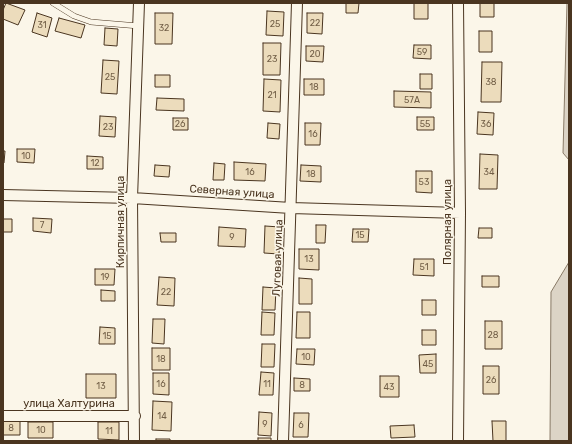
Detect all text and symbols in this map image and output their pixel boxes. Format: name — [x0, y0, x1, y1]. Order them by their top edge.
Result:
house number: 22 — [310, 18, 320, 28]
house number: 25 — [270, 19, 280, 29]
house number: 31 — [37, 20, 47, 30]
house number: 32 — [159, 23, 169, 33]
house number: 59 — [417, 47, 427, 57]
house number: 20 — [310, 49, 320, 59]
house number: 23 — [267, 54, 277, 64]
house number: 25 — [105, 72, 115, 82]
house number: 38 — [485, 77, 497, 87]
house number: 18 — [309, 82, 319, 92]
house number: 21 — [267, 90, 277, 100]
house number: 57А — [404, 95, 420, 105]
house number: 26 — [175, 119, 185, 129]
house number: 55 — [420, 119, 430, 129]
house number: 36 — [481, 119, 491, 129]
house number: 23 — [103, 122, 113, 132]
house number: 16 — [308, 129, 318, 139]
house number: 10 — [21, 151, 31, 161]
house number: 12 — [90, 158, 100, 168]
house number: 16 — [245, 167, 255, 177]
house number: 34 — [484, 167, 494, 177]
house number: 18 — [306, 169, 316, 179]
street label: Кирпичная улица — [114, 176, 128, 268]
house number: 53 — [419, 177, 429, 187]
street label: Полярная улица — [441, 179, 455, 265]
street label: Северная улица — [189, 182, 275, 202]
street label: Луговая улица — [270, 219, 286, 297]
house number: 7 — [40, 220, 44, 230]
house number: 15 — [355, 230, 365, 240]
house number: 9 — [229, 232, 235, 242]
house number: 13 — [304, 254, 314, 264]
house number: 51 — [419, 262, 429, 272]
house number: 19 — [100, 272, 110, 282]
house number: 22 — [161, 287, 171, 297]
house number: 28 — [487, 330, 499, 340]
house number: 15 — [102, 331, 112, 341]
house number: 10 — [301, 352, 311, 362]
house number: 18 — [156, 354, 166, 364]
house number: 45 — [423, 359, 433, 369]
house number: 26 — [486, 375, 496, 385]
house number: 16 — [156, 379, 166, 389]
house number: 11 — [263, 379, 271, 389]
house number: 8 — [299, 380, 305, 390]
house number: 13 — [96, 381, 106, 391]
house number: 43 — [384, 382, 394, 392]
street label: улица Халтурина — [23, 397, 115, 411]
house number: 14 — [157, 411, 167, 421]
house number: 9 — [262, 419, 268, 429]
house number: 6 — [298, 420, 304, 430]
house number: 8 — [8, 423, 14, 433]
house number: 10 — [36, 425, 46, 435]
house number: 11 — [105, 426, 113, 436]

